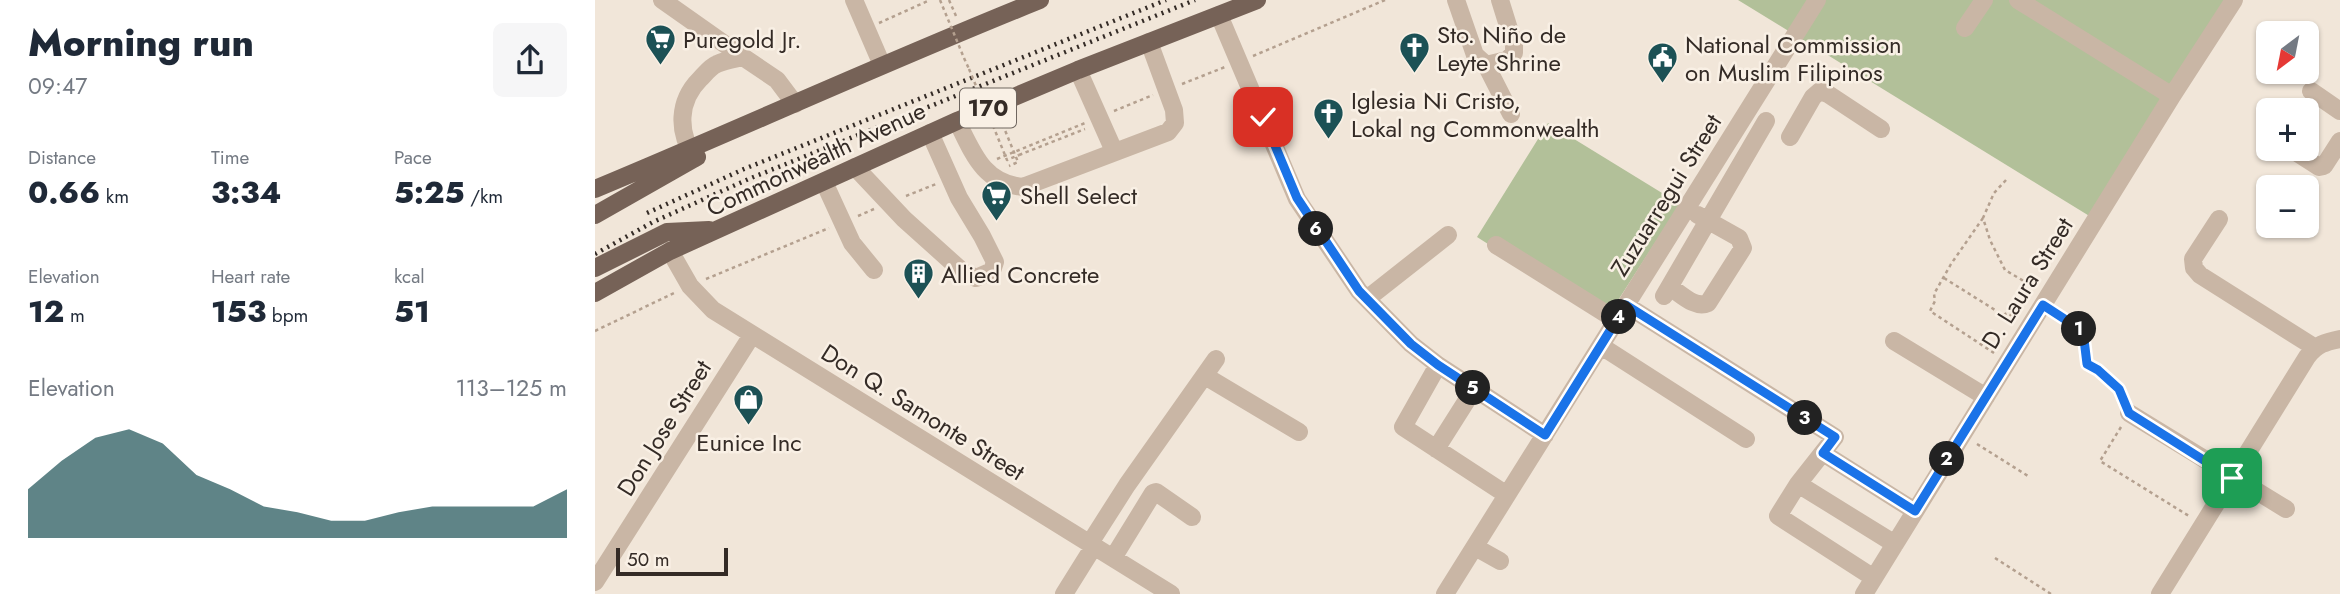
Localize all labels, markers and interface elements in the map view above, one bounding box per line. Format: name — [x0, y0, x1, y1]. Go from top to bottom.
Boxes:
text: Morning run — [28, 15, 254, 70]
place label: Sto. Niño de Leyte Shrine — [1437, 17, 1566, 80]
north arrow — [2256, 21, 2319, 84]
map controls — [2256, 21, 2319, 238]
supermarket icon: Puregold Jr. — [643, 22, 677, 66]
place label: Puregold Jr. — [683, 22, 801, 57]
button: share — [493, 23, 567, 97]
place label: National Commission on Muslim Filipinos — [1685, 27, 1902, 90]
church icon: Sto. Niño de Leyte Shrine — [1397, 31, 1431, 75]
public building icon: National Commission on Muslim Filipinos — [1645, 41, 1679, 85]
text: 09:47 — [28, 69, 87, 103]
place label: Iglesia Ni Cristo, Lokal ng Commonwealth — [1351, 83, 1600, 146]
pin — [1233, 87, 1293, 147]
road number: 170 — [960, 88, 1016, 128]
street label: Commonwealth Avenue — [701, 93, 931, 225]
church icon: Iglesia Ni Cristo, Lokal ng Commonwealth — [1311, 97, 1345, 141]
icon: check — [1244, 98, 1282, 136]
button: + — [2256, 98, 2319, 161]
street label: Zuzuarregui Street — [1602, 107, 1730, 283]
text: Distance — [28, 144, 96, 171]
text: Time — [211, 144, 249, 171]
text: Pace — [394, 144, 432, 171]
text: 0.66 — [28, 171, 100, 214]
text: 3:34 — [211, 171, 281, 214]
text: 5:25 — [394, 171, 464, 214]
button: − — [2256, 175, 2319, 238]
supermarket icon: Shell Select — [980, 178, 1014, 222]
place label: Shell Select — [1020, 178, 1137, 213]
text: km — [100, 183, 129, 210]
text: /km — [464, 183, 503, 210]
street label: D. Laura Street — [1973, 210, 2081, 356]
pin: 6 — [1299, 212, 1333, 246]
text: 6 — [1309, 215, 1322, 242]
building icon: Allied Concrete — [901, 257, 935, 301]
place label: Allied Concrete — [941, 257, 1099, 292]
text: Elevation — [28, 263, 100, 290]
text: Heart rate — [211, 263, 290, 290]
text: kcal — [394, 263, 425, 290]
text: 12 — [28, 290, 64, 333]
text: 153 — [211, 290, 266, 333]
text: 51 — [394, 290, 430, 333]
pin: 4 — [1601, 300, 1637, 334]
text: m — [64, 302, 85, 329]
text: bpm — [266, 302, 308, 329]
text: 4 — [1612, 303, 1625, 330]
pin: 1 — [2061, 312, 2097, 346]
text: 1 — [2074, 315, 2083, 342]
street label: Don Q. Samonte Street — [814, 335, 1032, 489]
street label: Don Jose Street — [608, 353, 720, 503]
pin: 5 — [1455, 370, 1491, 406]
text: Elevation — [28, 371, 115, 405]
text: 113–125 m — [455, 371, 567, 405]
text: 5 — [1466, 374, 1479, 401]
shop icon: Eunice Inc — [732, 383, 766, 427]
pin: 3 — [1787, 400, 1823, 436]
text: 3 — [1799, 404, 1810, 431]
place label: Eunice Inc — [696, 425, 802, 460]
pin: 2 — [1929, 442, 1965, 476]
text: 2 — [1940, 445, 1953, 472]
pin — [2202, 448, 2262, 508]
icon: arrive — [2213, 459, 2251, 497]
scale bar — [616, 545, 728, 577]
text: 50 m — [627, 546, 670, 573]

